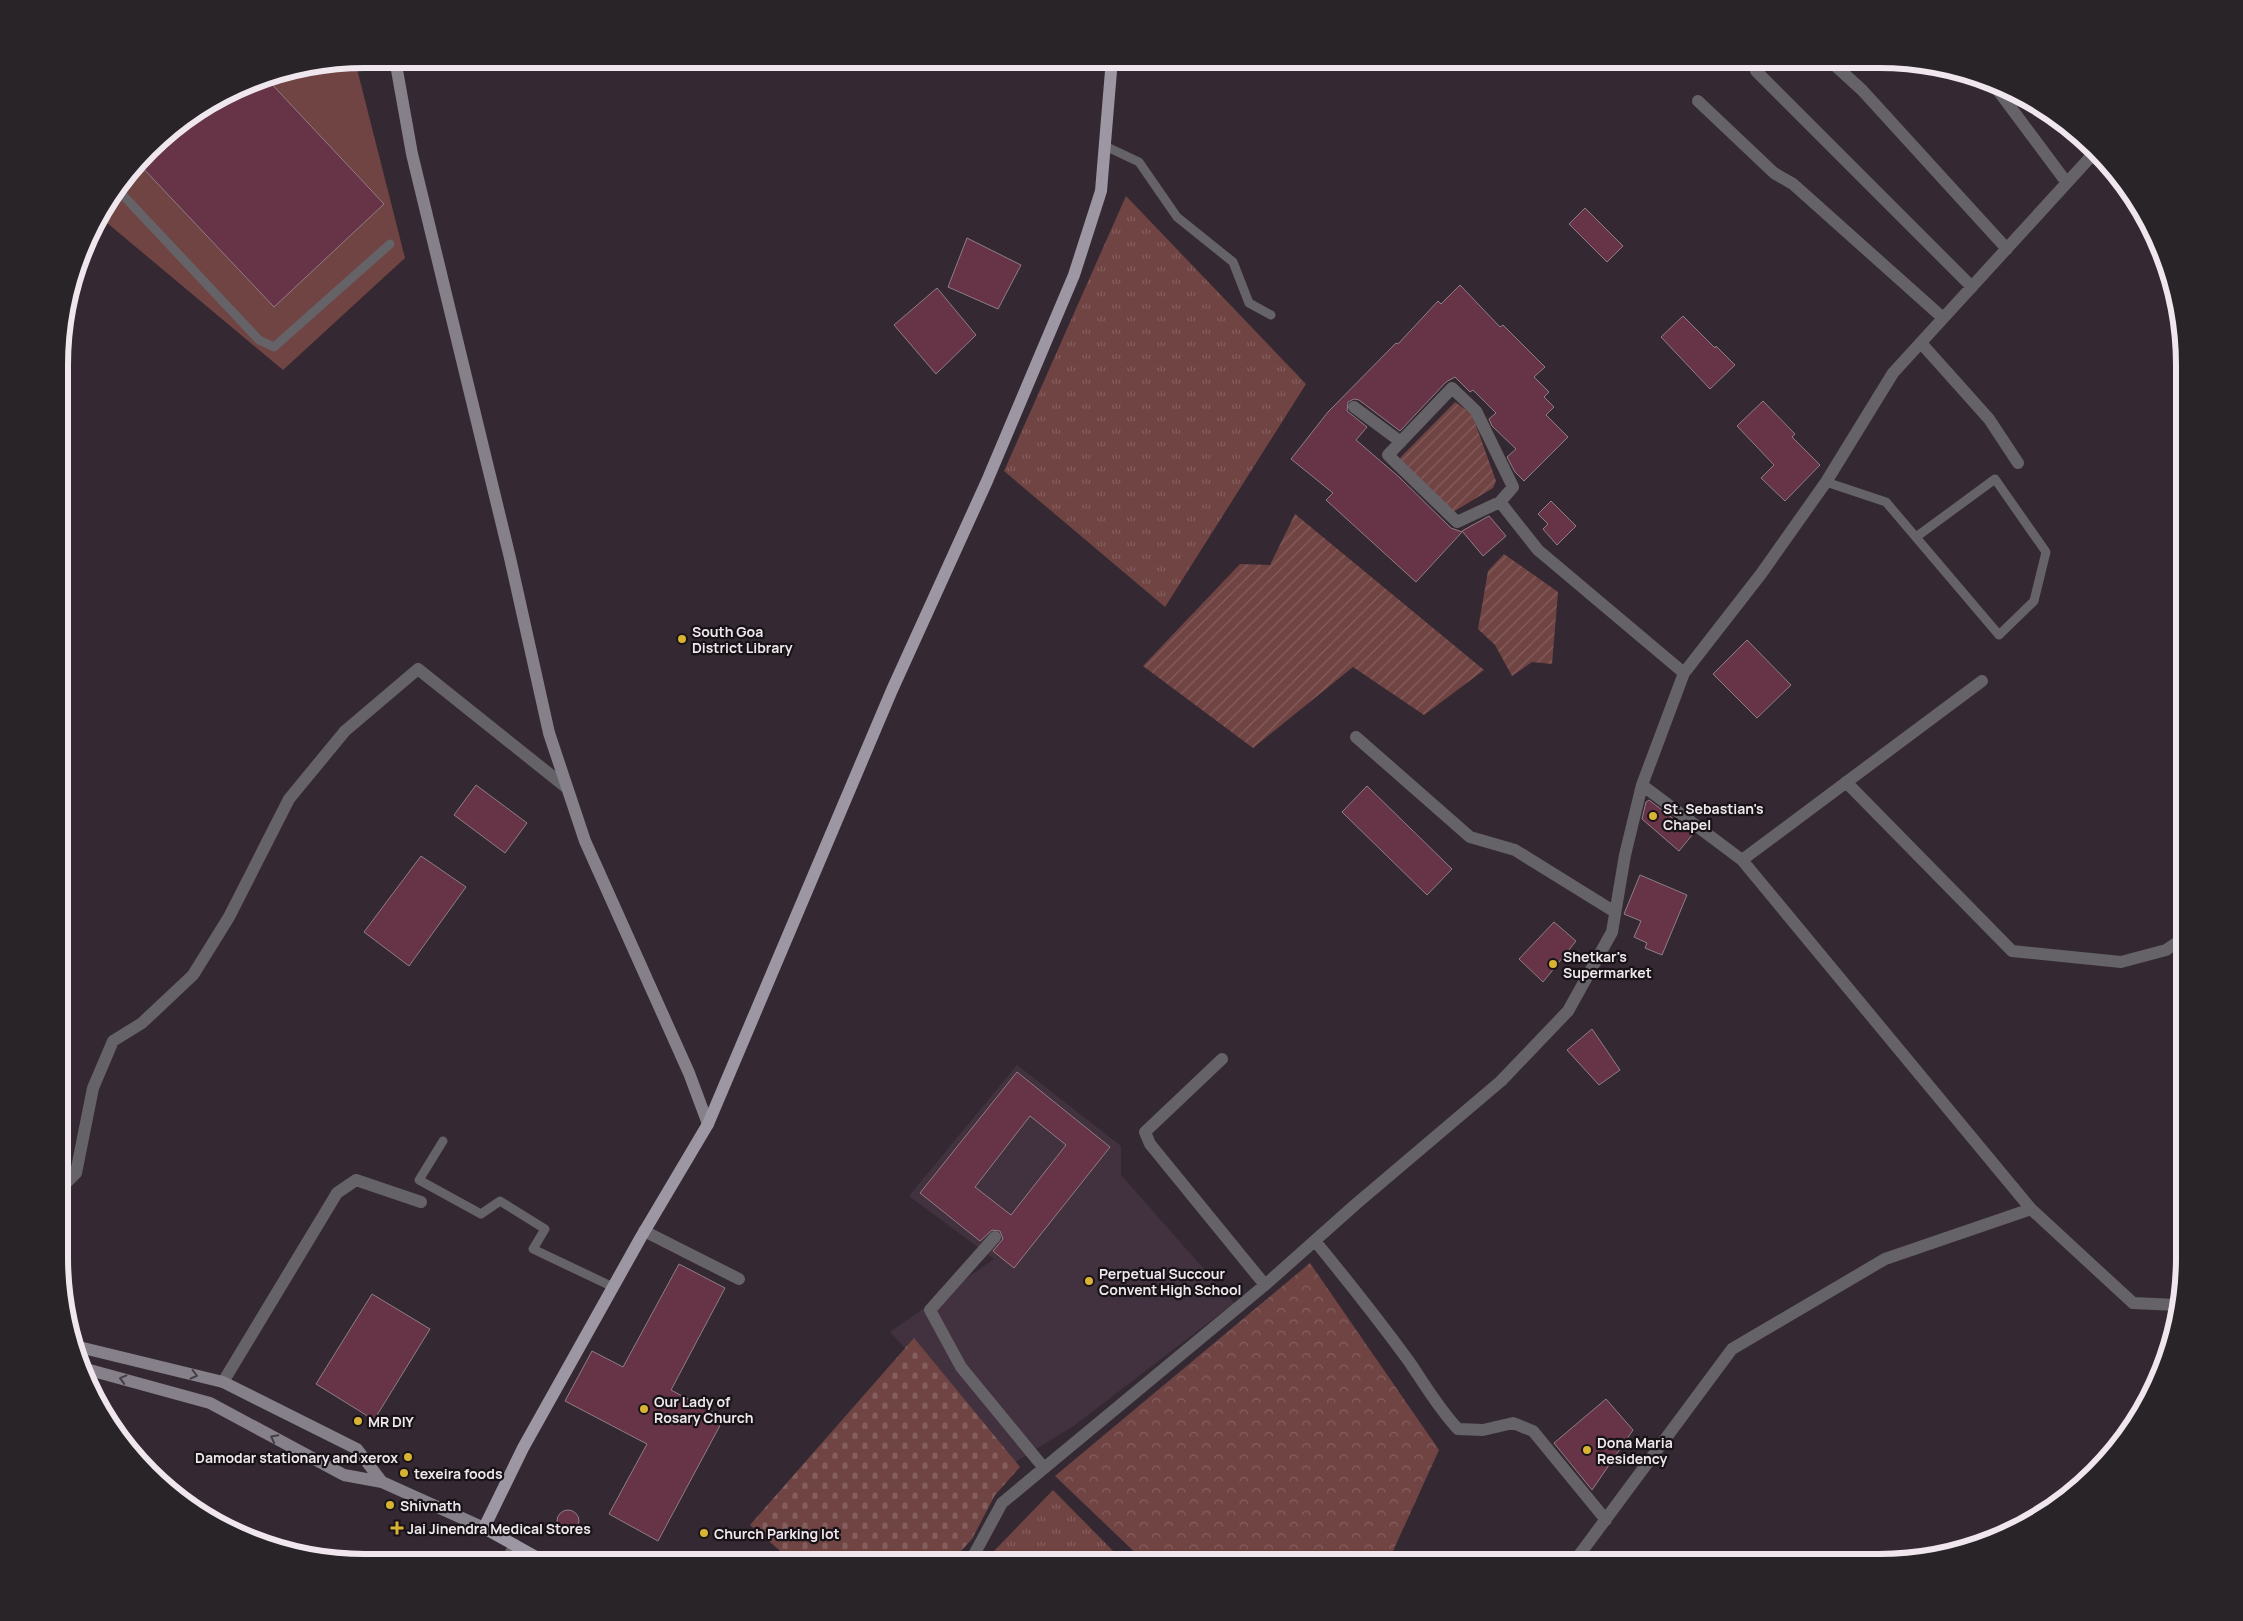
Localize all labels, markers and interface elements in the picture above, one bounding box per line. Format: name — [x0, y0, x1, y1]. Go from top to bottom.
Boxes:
place label: South Goa District Library — [692, 622, 793, 657]
marker: South Goa District Library — [676, 633, 688, 645]
place label: St. Sebastian's Chapel — [1663, 799, 1764, 834]
marker: St. Sebastian's Chapel — [1647, 810, 1659, 822]
place label: Shetkar's Supermarket — [1563, 947, 1652, 982]
marker: Shetkar's Supermarket — [1547, 958, 1559, 970]
place label: Perpetual Succour Convent High School — [1099, 1264, 1242, 1299]
marker: Perpetual Succour Convent High School — [1083, 1275, 1095, 1287]
one-way arrow — [189, 1369, 198, 1380]
one-way arrow — [119, 1375, 127, 1385]
place label: Our Lady of Rosary Church — [654, 1392, 753, 1427]
marker: Our Lady of Rosary Church — [638, 1403, 650, 1415]
place label: MR DIY — [368, 1412, 414, 1431]
marker: MR DIY — [352, 1415, 364, 1427]
place label: Dona Maria Residency — [1597, 1433, 1673, 1468]
one-way arrow — [270, 1434, 279, 1444]
marker: Dona Maria Residency — [1581, 1444, 1593, 1456]
place label: Damodar stationary and xerox — [195, 1448, 398, 1467]
marker: Damodar stationary and xerox — [402, 1451, 414, 1463]
place label: texeira foods — [414, 1464, 503, 1483]
marker: texeira foods — [398, 1467, 410, 1479]
place label: Shivnath — [400, 1496, 461, 1515]
marker: Shivnath — [384, 1499, 396, 1511]
place label: Jai Jinendra Medical Stores — [407, 1519, 591, 1538]
marker: Jai Jinendra Medical Stores — [391, 1522, 403, 1534]
place label: Church Parking lot — [714, 1524, 840, 1543]
marker: Church Parking lot — [698, 1527, 710, 1539]

